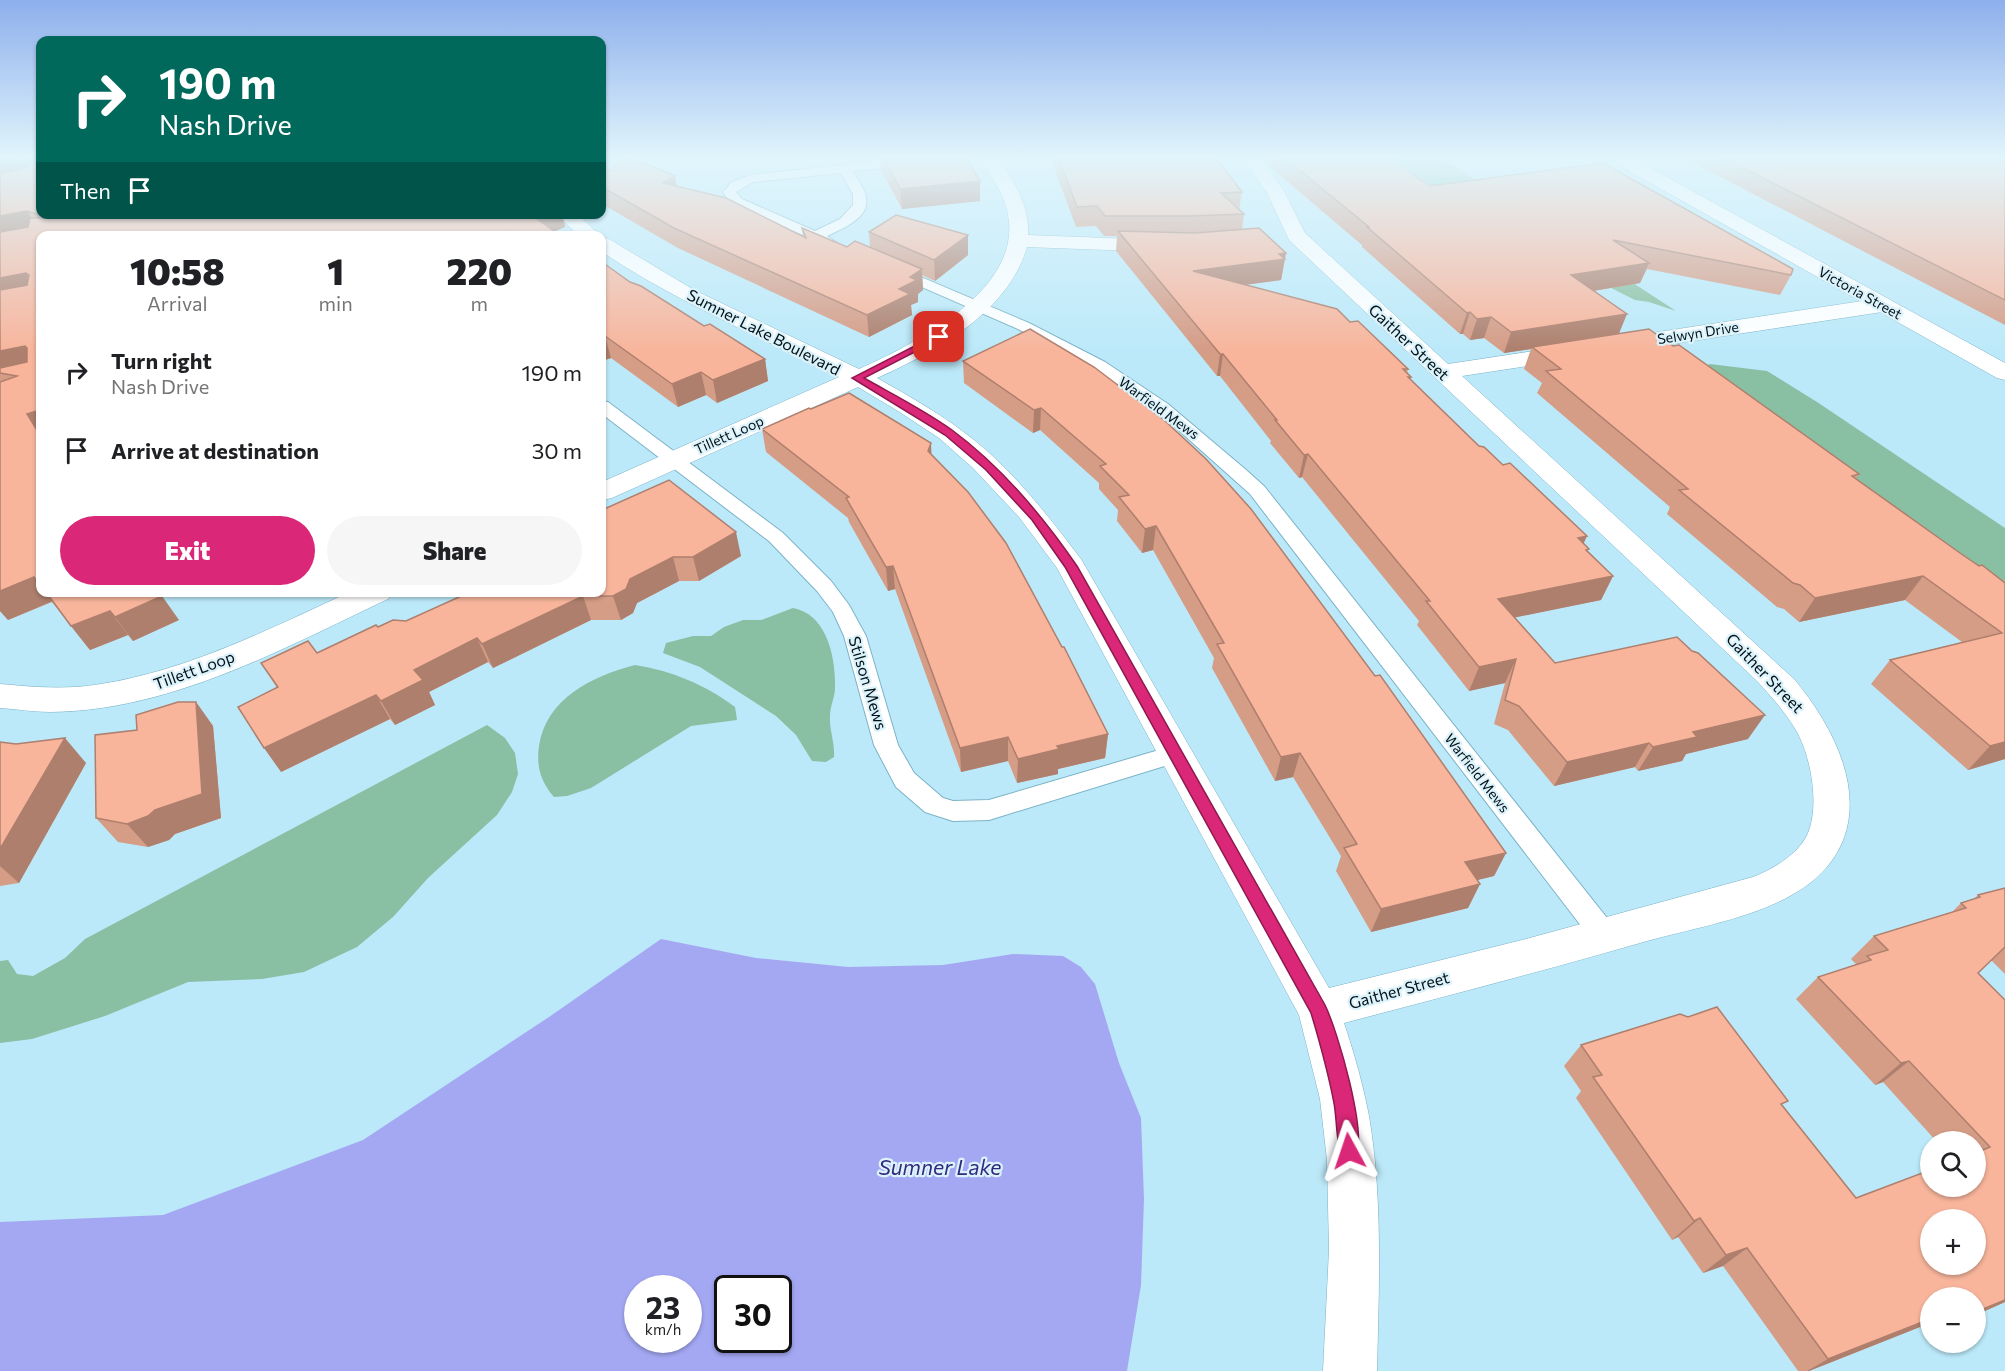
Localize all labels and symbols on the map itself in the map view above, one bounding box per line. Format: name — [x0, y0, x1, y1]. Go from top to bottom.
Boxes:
street label: Victoria Street — [1815, 263, 1905, 323]
street label: Sumner Lake Boulevard — [684, 285, 844, 379]
street label: Gaither Street — [1365, 300, 1454, 384]
pin — [913, 311, 964, 362]
street label: Selwyn Drive — [1656, 318, 1740, 347]
street label: Warfield Mews — [1116, 373, 1203, 443]
street label: Tillett Loop — [691, 412, 766, 457]
street label: Gaither Street — [1723, 629, 1808, 717]
street label: Stilson Mews — [845, 634, 892, 732]
street label: Tillett Loop — [151, 646, 237, 693]
street label: Warfield Mews — [1441, 730, 1513, 816]
street label: Gaither Street — [1347, 967, 1452, 1012]
position arrow — [1317, 1119, 1381, 1183]
water label: Sumner Lake — [879, 1154, 1001, 1179]
speed limit sign: 30 — [714, 1275, 792, 1353]

